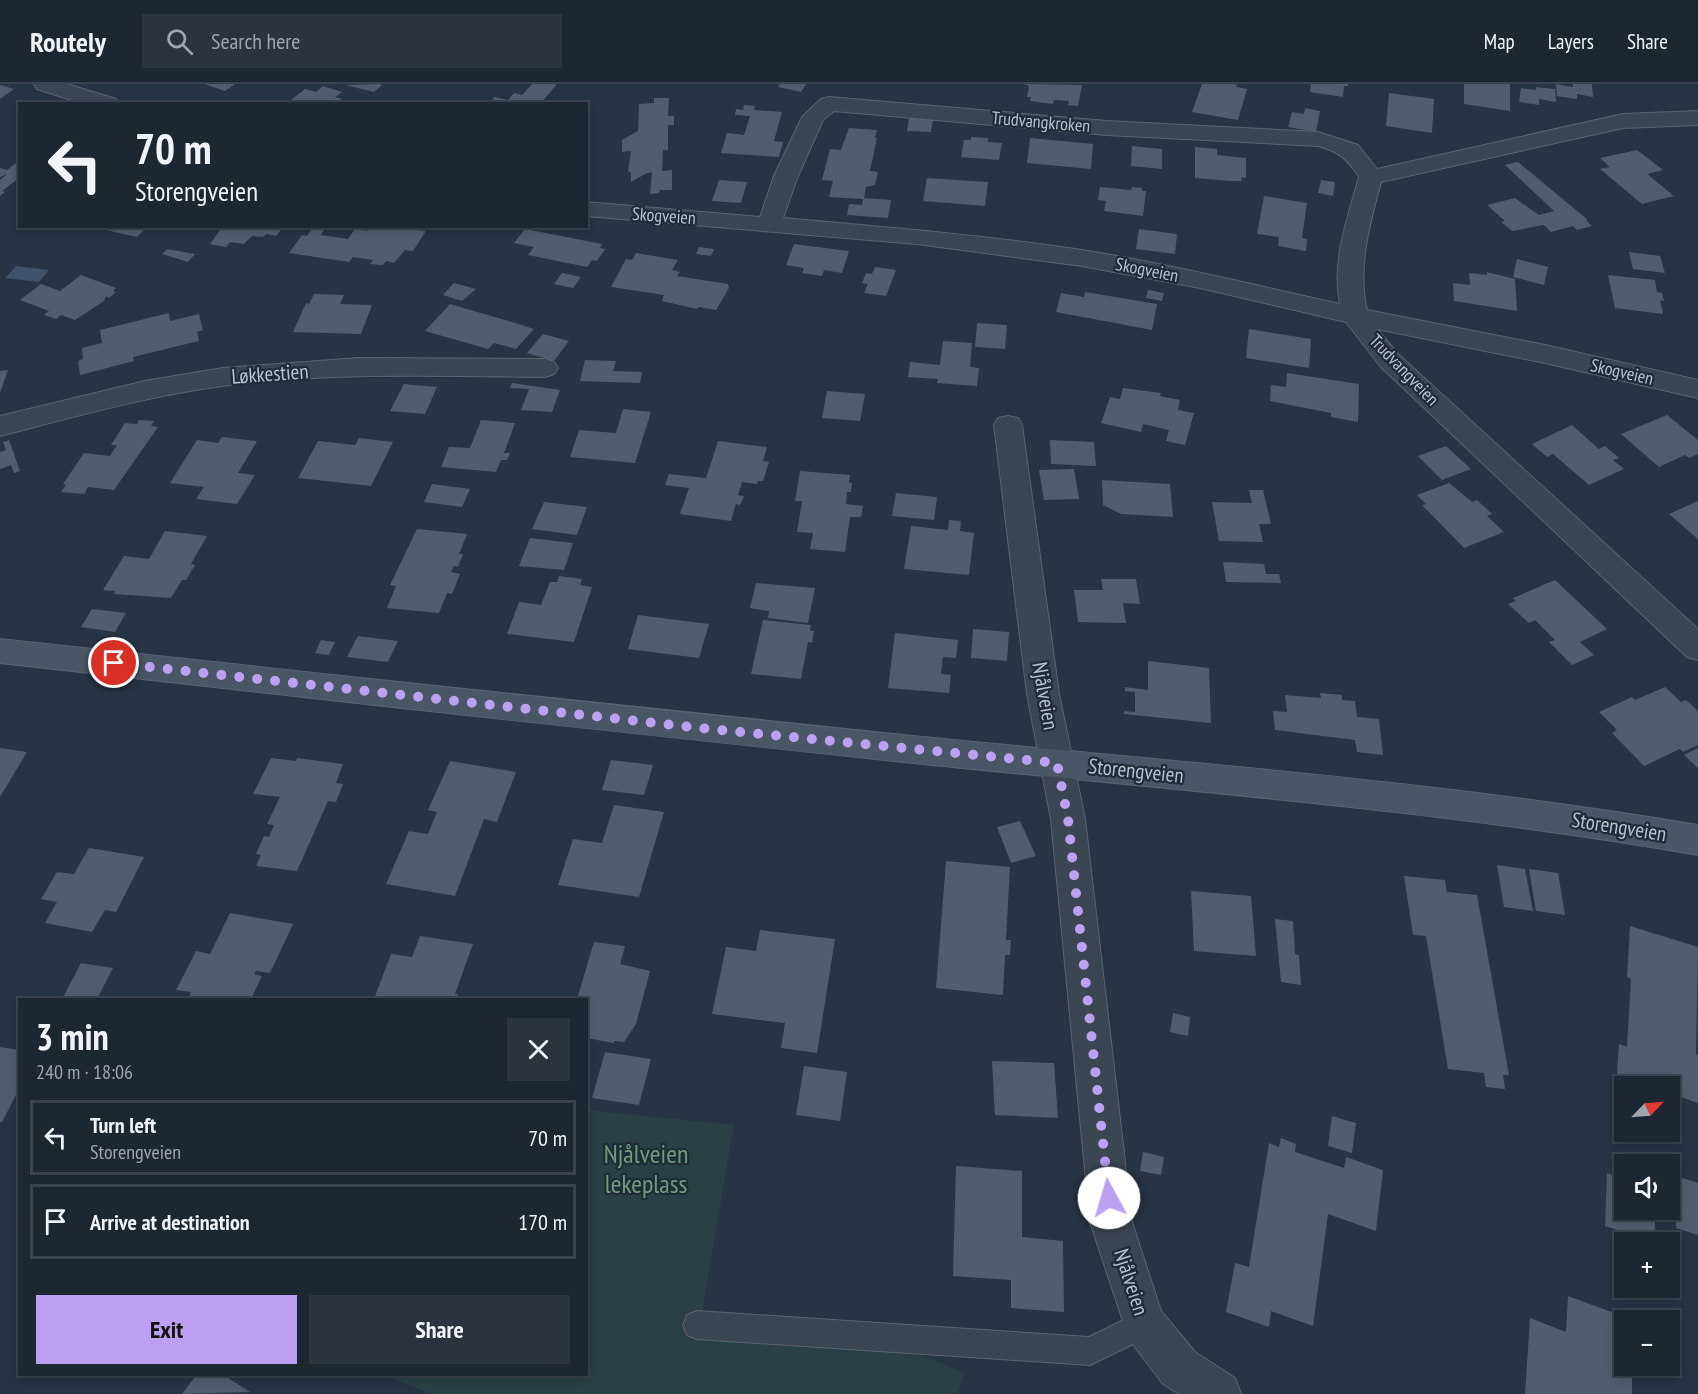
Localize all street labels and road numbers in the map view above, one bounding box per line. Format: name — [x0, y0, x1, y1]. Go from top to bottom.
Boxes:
street label: Trudvangkroken — [991, 106, 1091, 137]
street label: Skogveien — [631, 202, 697, 229]
street label: Skogveien — [1114, 252, 1181, 287]
street label: Trudvangveien — [1365, 329, 1444, 410]
street label: Skogveien — [1588, 353, 1656, 390]
street label: Løkkestien — [231, 357, 309, 390]
street label: Njålveien — [1026, 660, 1065, 732]
street label: Storengveien — [1087, 752, 1185, 789]
street label: Storengveien — [1570, 806, 1668, 847]
street label: Njålveien — [1108, 1245, 1155, 1319]

